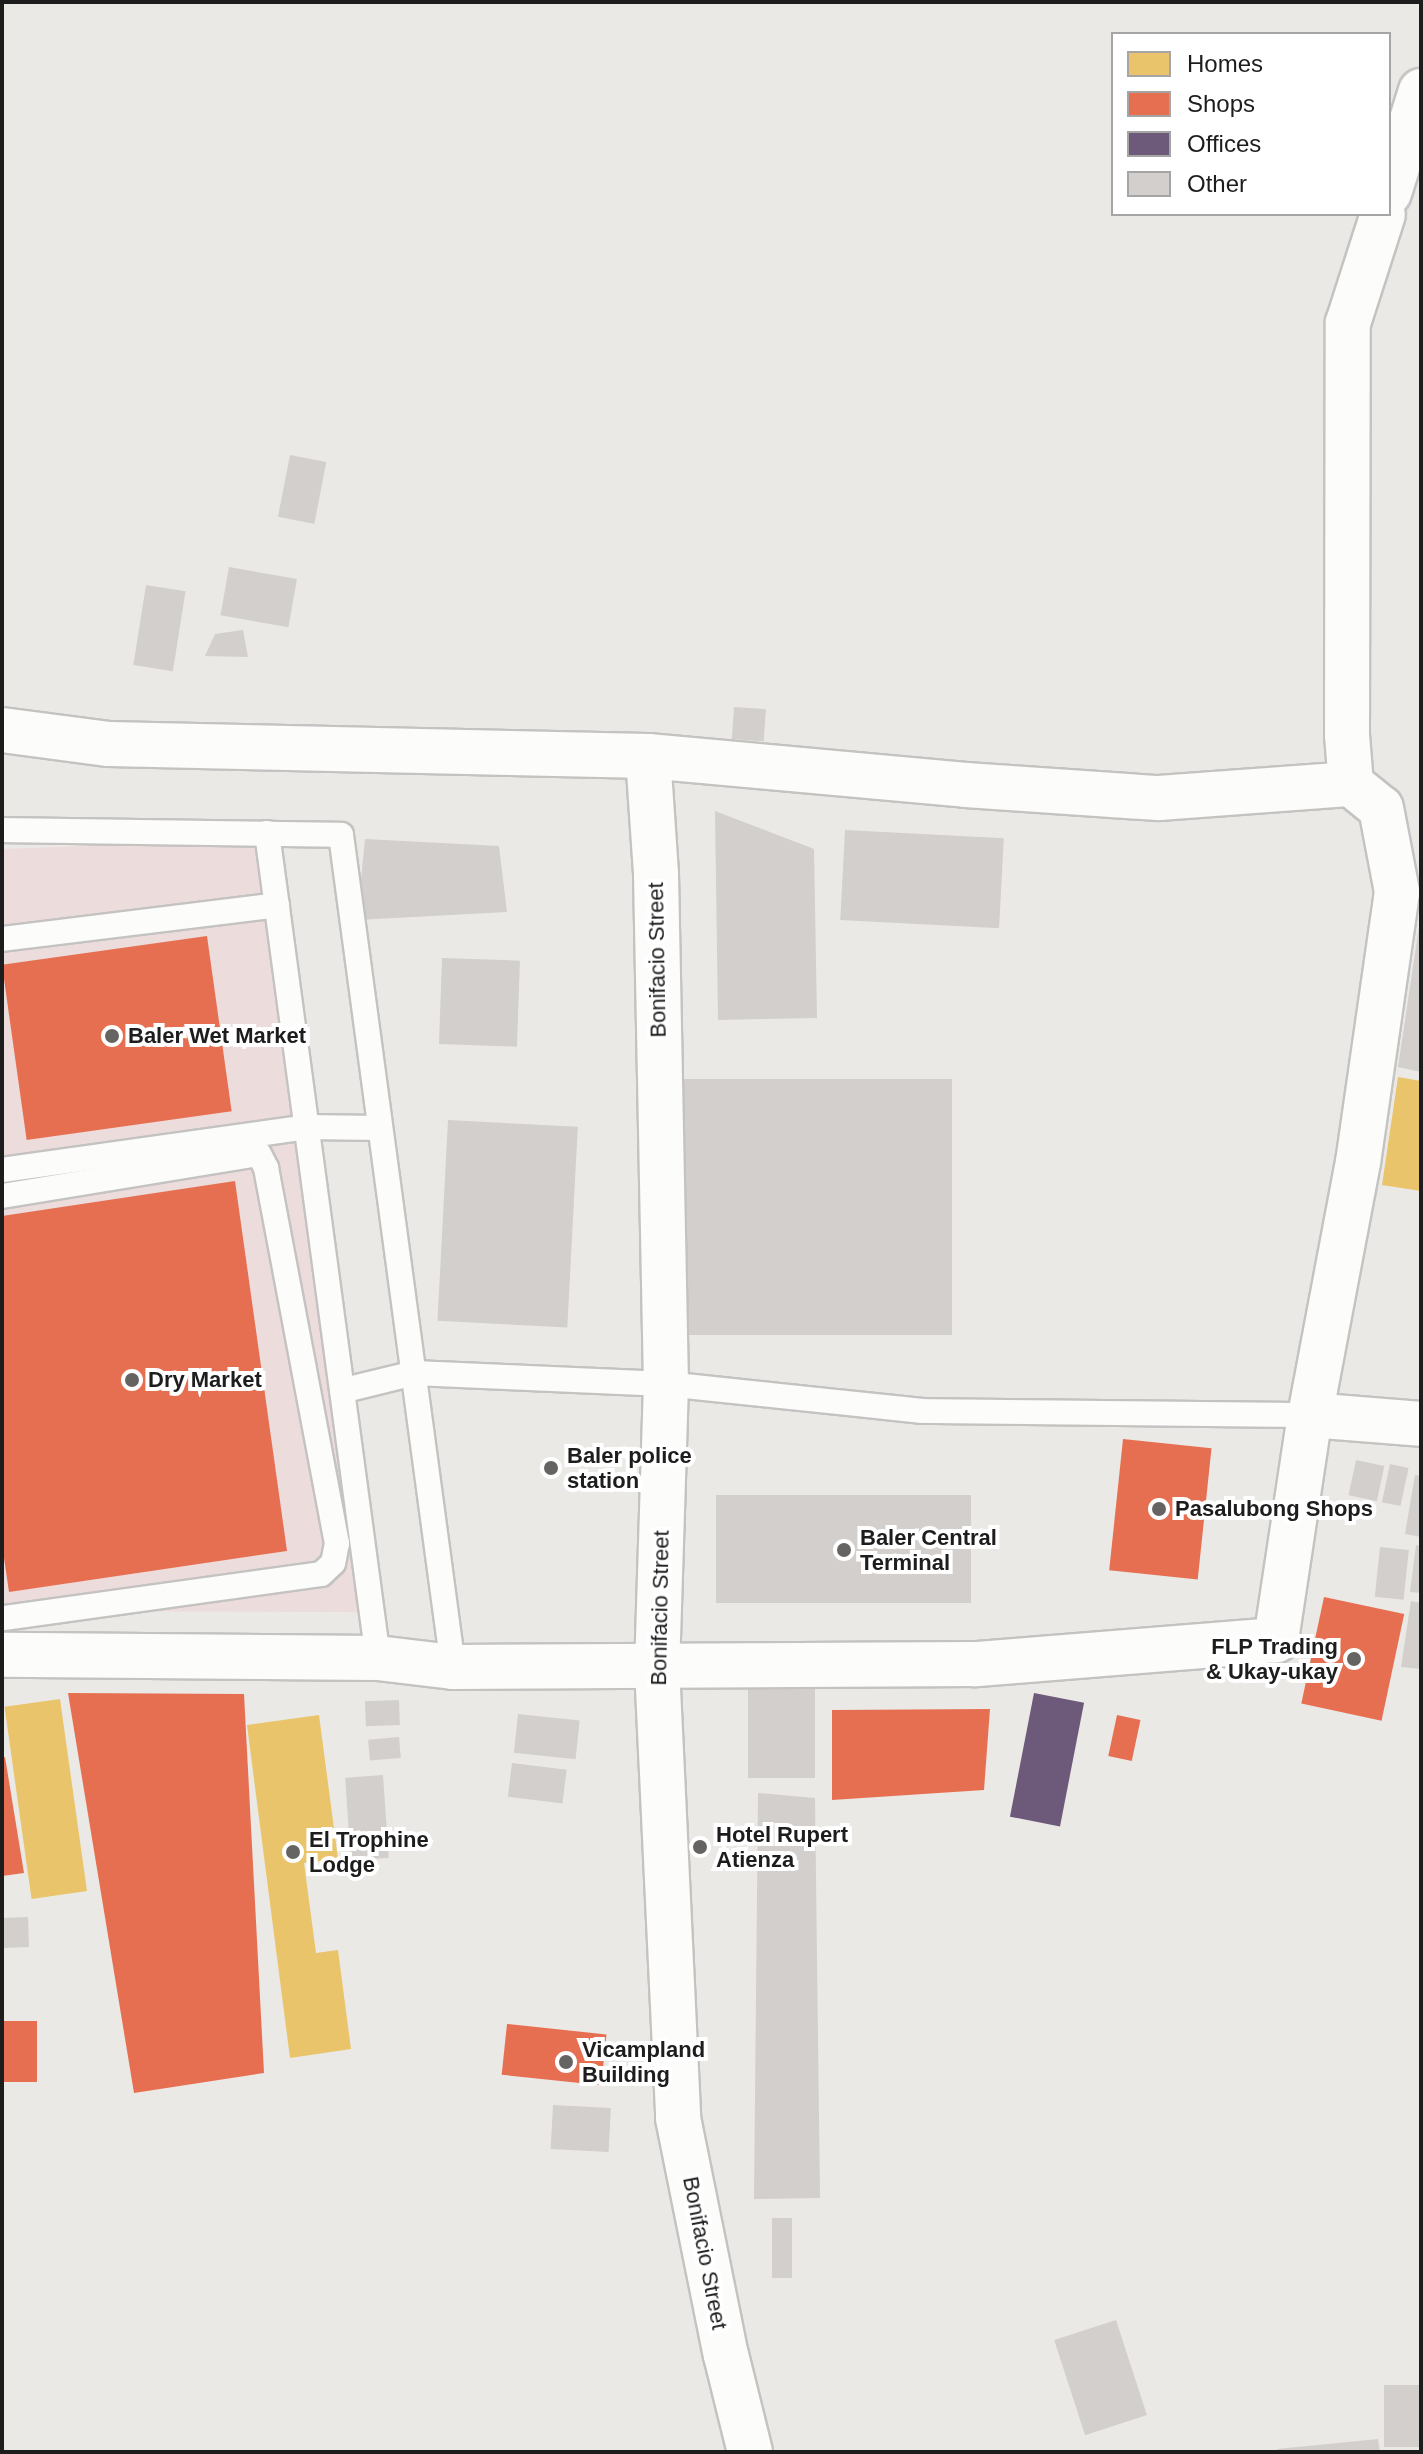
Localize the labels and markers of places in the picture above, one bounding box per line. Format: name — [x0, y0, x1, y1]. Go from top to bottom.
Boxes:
place label: Baler Wet Market — [128, 1023, 306, 1049]
marker: Baler Wet Market — [103, 1027, 121, 1045]
place label: Dry Market — [148, 1367, 262, 1393]
marker: Dry Market — [123, 1371, 141, 1389]
place label: Baler police station — [567, 1442, 692, 1494]
marker: Baler police station — [542, 1459, 560, 1477]
place label: Pasalubong Shops — [1175, 1496, 1373, 1522]
marker: Pasalubong Shops — [1150, 1500, 1168, 1518]
place label: Baler Central Terminal — [860, 1524, 997, 1576]
marker: Baler Central Terminal — [835, 1541, 853, 1559]
place label: FLP Trading & Ukay-ukay — [1206, 1633, 1338, 1684]
marker: FLP Trading & Ukay-ukay — [1345, 1650, 1363, 1668]
place label: Hotel Rupert Atienza — [716, 1821, 848, 1872]
place label: El Trophine Lodge — [309, 1826, 429, 1878]
marker: Hotel Rupert Atienza — [691, 1838, 709, 1856]
marker: El Trophine Lodge — [284, 1843, 302, 1861]
place label: Vicampland Building — [582, 2036, 705, 2088]
marker: Vicampland Building — [557, 2053, 575, 2071]

